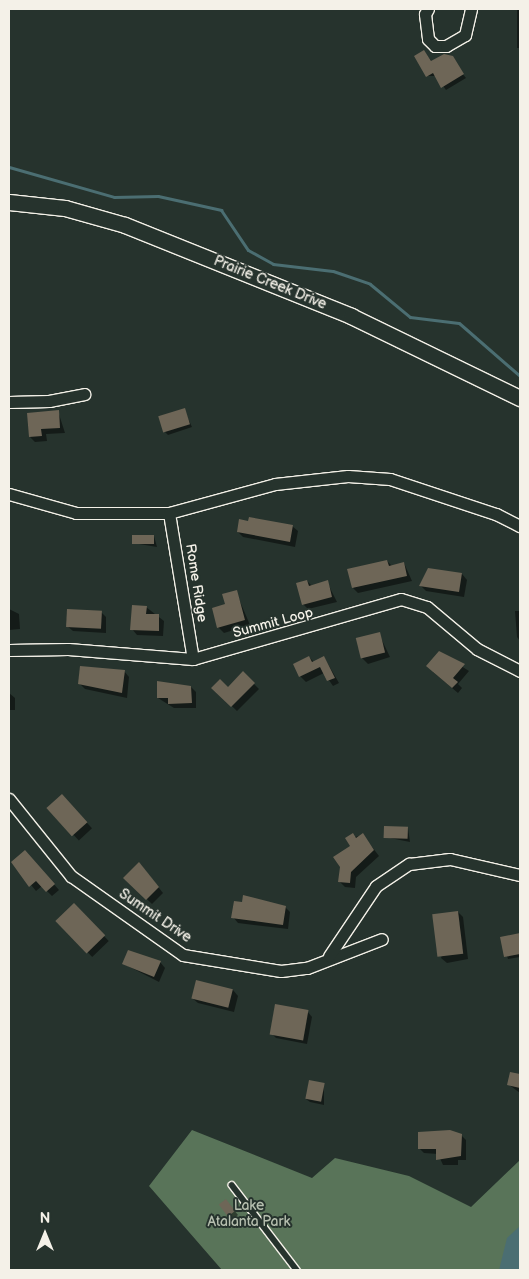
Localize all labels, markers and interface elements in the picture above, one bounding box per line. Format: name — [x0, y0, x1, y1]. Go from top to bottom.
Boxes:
street label: Prairie Creek Drive — [211, 253, 329, 313]
street label: Rome Ridge — [182, 543, 210, 623]
street label: Summit Loop — [231, 604, 315, 642]
street label: Summit Drive — [116, 886, 194, 946]
park label: Lake Atalanta Park — [208, 1198, 290, 1230]
north arrow — [20, 1209, 70, 1259]
text: N — [40, 1210, 50, 1227]

